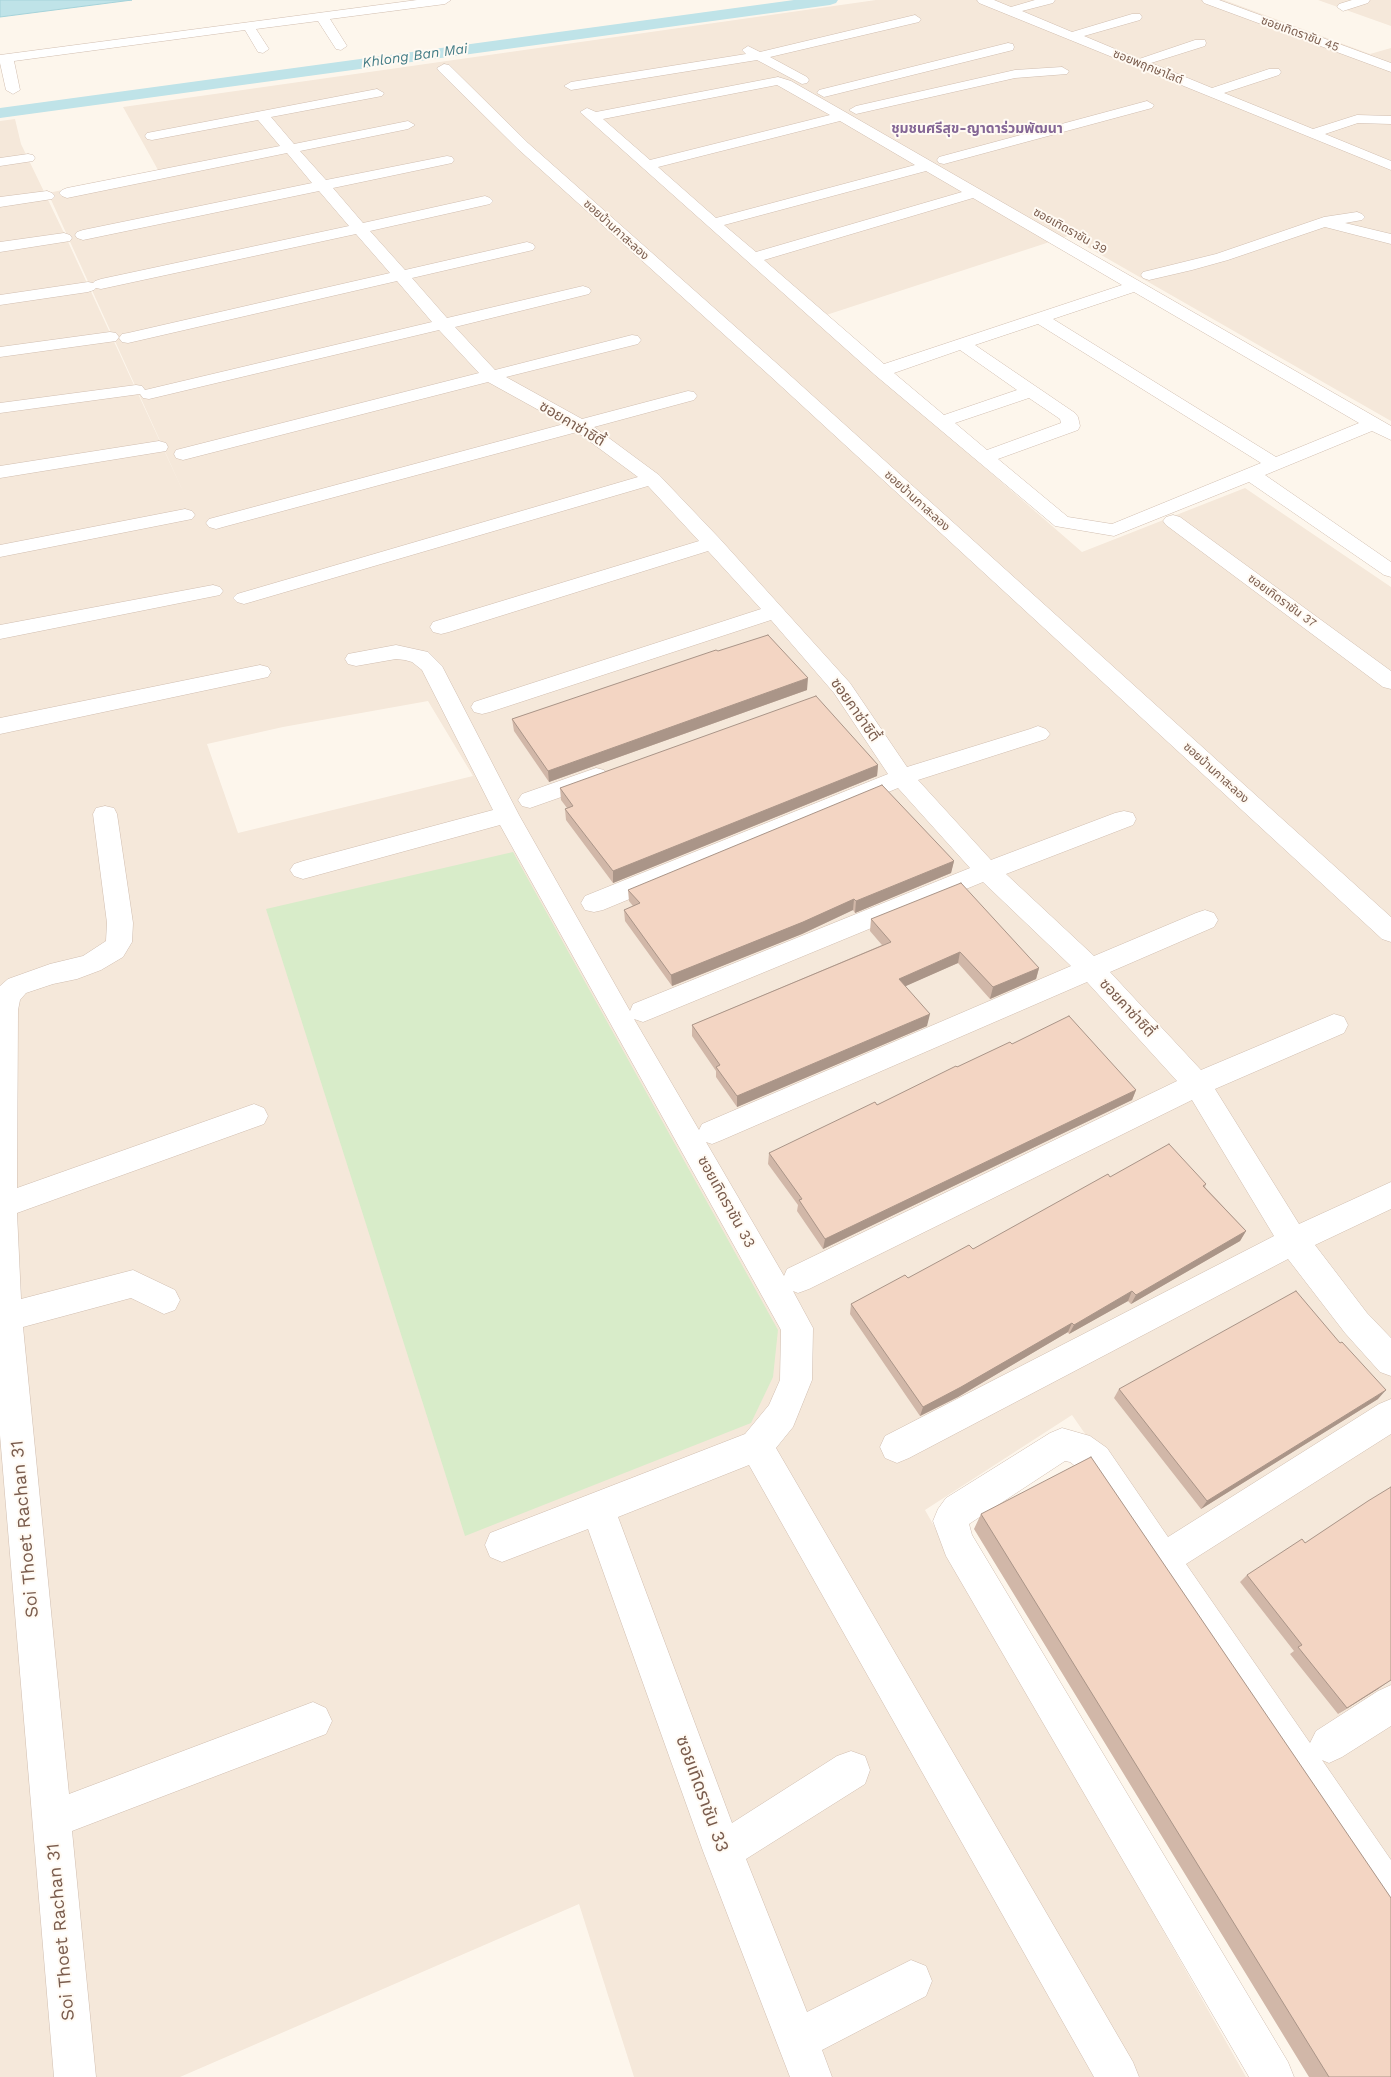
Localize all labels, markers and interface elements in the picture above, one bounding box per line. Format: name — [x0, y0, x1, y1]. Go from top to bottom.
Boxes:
street label: ซอยเทิดราชัน 45 — [1259, 13, 1341, 55]
water label: Khlong Ban Mai — [361, 40, 469, 72]
street label: ซอยพฤกษาไลต์ — [1111, 46, 1185, 88]
district label: ชุมชนศรีสุข-ญาดาร่วมพัฒนา — [891, 121, 1063, 137]
street label: ซอยบ้านกาสะลอง — [580, 197, 652, 263]
street label: ซอยเทิดราชัน 39 — [1031, 205, 1109, 257]
street label: ซอยคาซ่าซิตี้ — [536, 397, 608, 451]
street label: ซอยบ้านกาสะลอง — [881, 468, 953, 534]
street label: ซอยเทิดราชัน 37 — [1245, 571, 1319, 631]
street label: ซอยคาซ่าซิตี้ — [827, 675, 883, 745]
street label: ซอยบ้านกาสะลอง — [1180, 740, 1252, 806]
street label: ซอยคาซ่าซิตี้ — [1095, 975, 1159, 1041]
street label: ซอยเทิดราชัน 33 — [693, 1153, 759, 1251]
street label: Soi Thoet Rachan 31 — [6, 1439, 44, 1619]
street label: ซอยเทิดราชัน 33 — [671, 1733, 733, 1855]
street label: Soi Thoet Rachan 31 — [42, 1842, 80, 2022]

